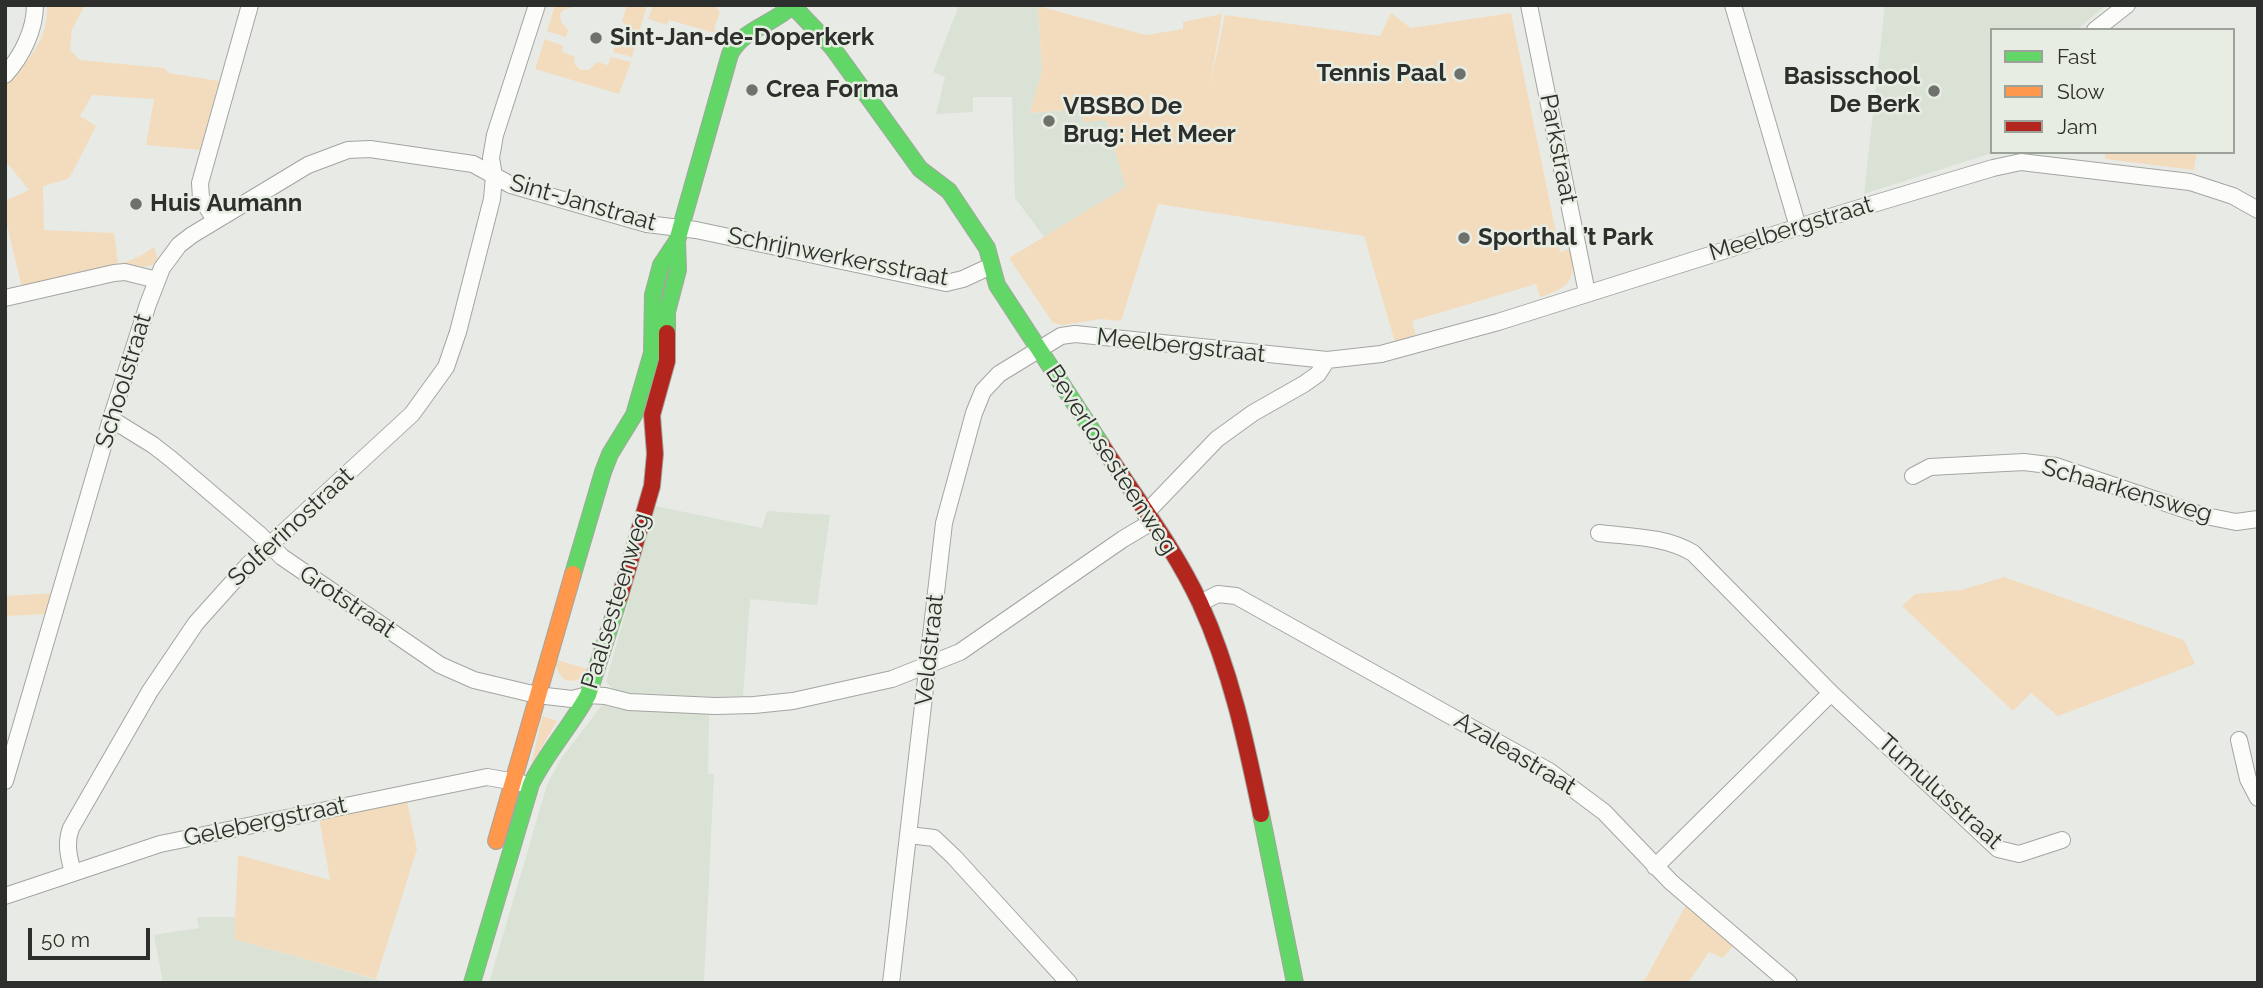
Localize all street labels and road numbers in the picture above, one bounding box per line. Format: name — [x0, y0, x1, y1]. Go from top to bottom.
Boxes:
street label: Parkstraat — [1533, 92, 1583, 206]
street label: Sint-Janstraat — [506, 168, 660, 238]
street label: Meelbergstraat — [1706, 190, 1876, 268]
street label: Schrijnwerkersstraat — [725, 221, 951, 293]
street label: Schoolstraat — [90, 310, 158, 452]
street label: Meelbergstraat — [1095, 323, 1267, 369]
street label: Beverlosesteenweg — [1039, 360, 1183, 560]
street label: Schaarkensweg — [2039, 453, 2215, 529]
street label: Solferinostraat — [222, 462, 360, 592]
street label: Paalsesteenweg — [576, 510, 656, 692]
street label: Grotstraat — [294, 559, 400, 645]
street label: Veldstraat — [910, 593, 950, 707]
street label: Azaleastraat — [1449, 706, 1581, 802]
street label: Tumulusstraat — [1872, 729, 2008, 855]
street label: Gelebergstraat — [181, 791, 349, 853]

